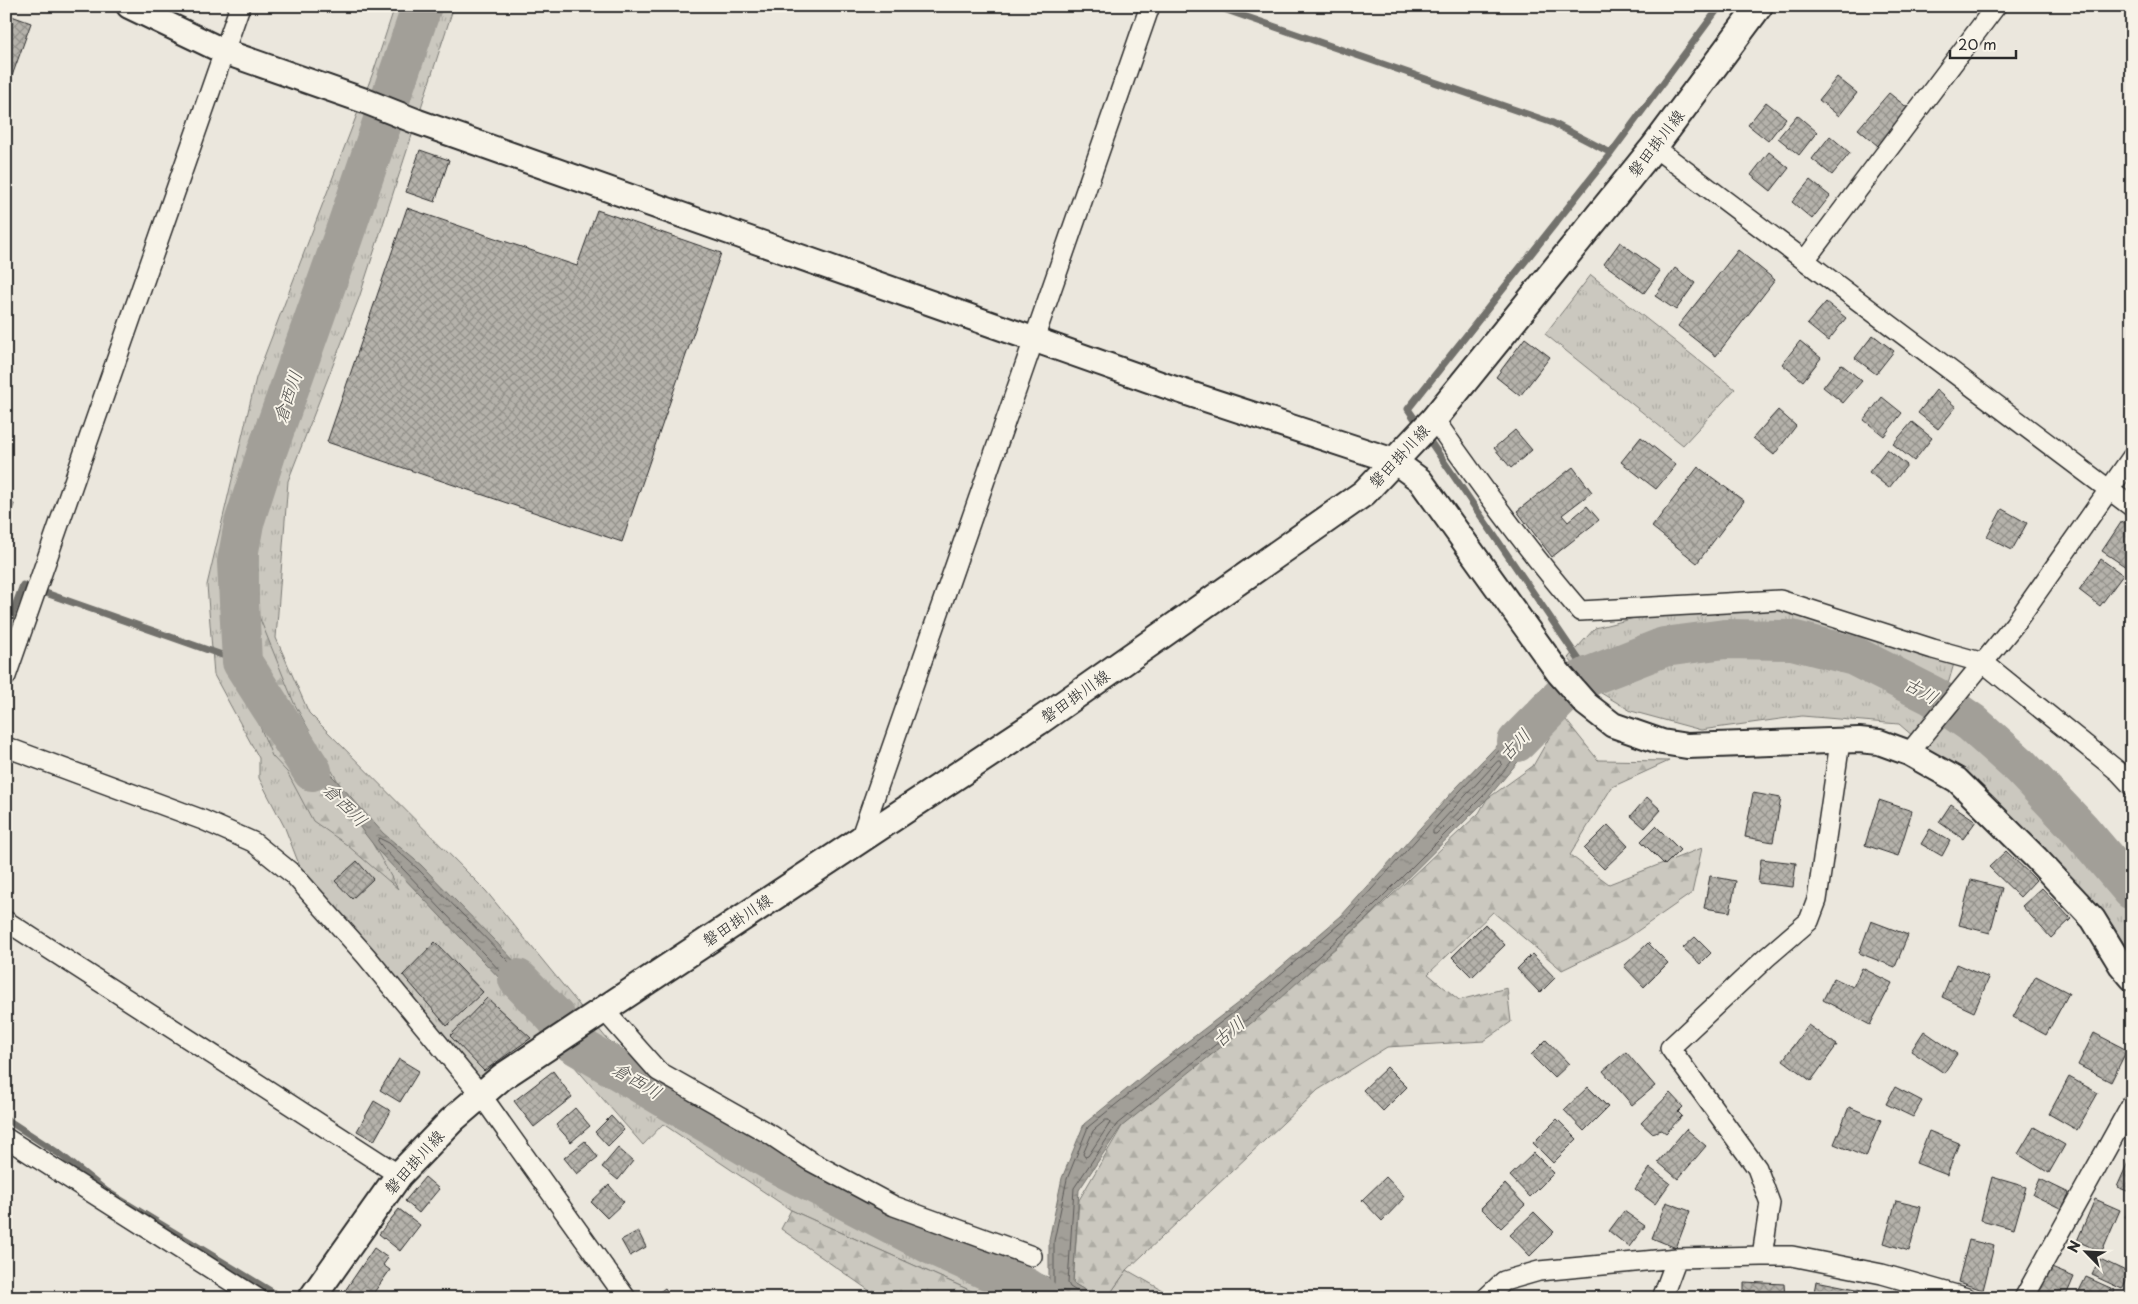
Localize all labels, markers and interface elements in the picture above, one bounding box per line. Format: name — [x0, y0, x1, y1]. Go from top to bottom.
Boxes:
scale bar — [1950, 28, 2017, 60]
text: 20 m — [1958, 32, 1997, 55]
street label: 磐田掛川線 — [1621, 103, 1689, 181]
water label: 倉西川 — [265, 367, 308, 426]
street label: 磐田掛川線 — [1362, 418, 1434, 493]
street label: 磐田掛川線 — [1035, 662, 1114, 728]
water label: 古川 — [1899, 669, 1944, 710]
water label: 古川 — [1492, 722, 1536, 766]
water label: 倉西川 — [317, 775, 375, 833]
street label: 磐田掛川線 — [697, 887, 776, 951]
water label: 古川 — [1206, 1009, 1251, 1053]
water label: 倉西川 — [608, 1054, 668, 1105]
street label: 磐田掛川線 — [378, 1124, 449, 1199]
north arrow — [2060, 1226, 2110, 1276]
text: N — [2062, 1237, 2086, 1256]

